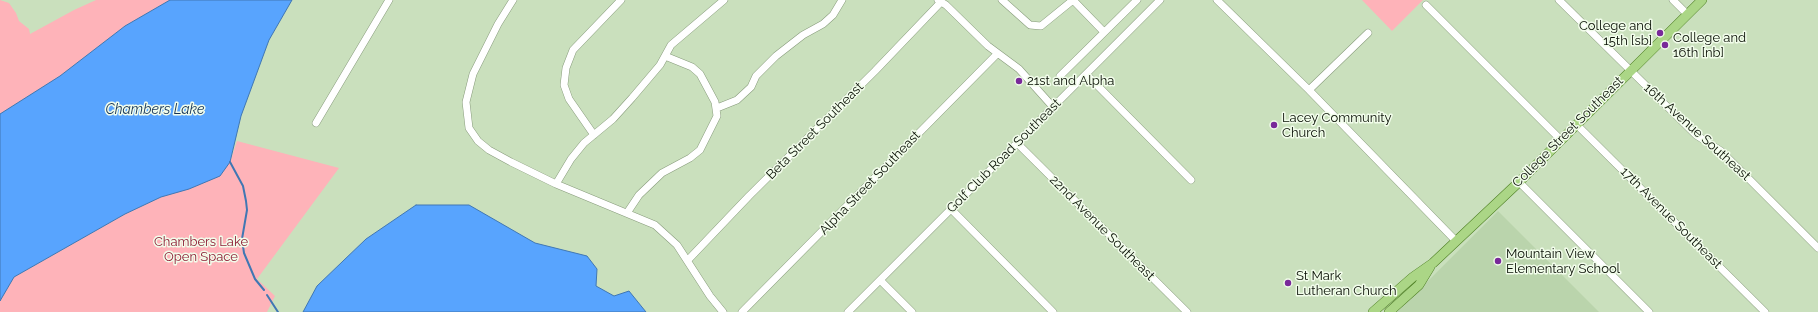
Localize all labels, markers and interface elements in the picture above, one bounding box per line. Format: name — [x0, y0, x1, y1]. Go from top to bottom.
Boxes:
place label: College and 15th [sb] — [1579, 18, 1652, 49]
marker: College and 15th [sb] — [1655, 28, 1665, 38]
place label: College and 16th [nb] — [1673, 30, 1746, 61]
marker: College and 16th [nb] — [1660, 40, 1670, 50]
place label: 21st and Alpha — [1027, 73, 1114, 89]
street label: College Street Southeast — [1509, 73, 1627, 191]
marker: 21st and Alpha — [1014, 76, 1024, 86]
street label: Beta Street Southeast — [763, 79, 867, 183]
street label: 16th Avenue Southeast — [1640, 80, 1754, 184]
street label: Golf Club Road Southeast — [944, 96, 1064, 216]
water label: Chambers Lake — [105, 102, 205, 118]
place label: Lacey Community Church — [1282, 110, 1392, 141]
marker: Lacey Community Church — [1269, 120, 1279, 130]
street label: Alpha Street Southeast — [816, 128, 924, 238]
street label: 17th Avenue Southeast — [1617, 164, 1725, 272]
street label: 22nd Avenue Southeast — [1046, 172, 1158, 284]
park label: Chambers Lake Open Space — [154, 234, 248, 265]
place label: Mountain View Elementary School — [1506, 246, 1620, 277]
marker: Mountain View Elementary School — [1493, 256, 1503, 266]
place label: St Mark Lutheran Church — [1296, 268, 1397, 299]
marker: St Mark Lutheran Church — [1283, 278, 1293, 288]

